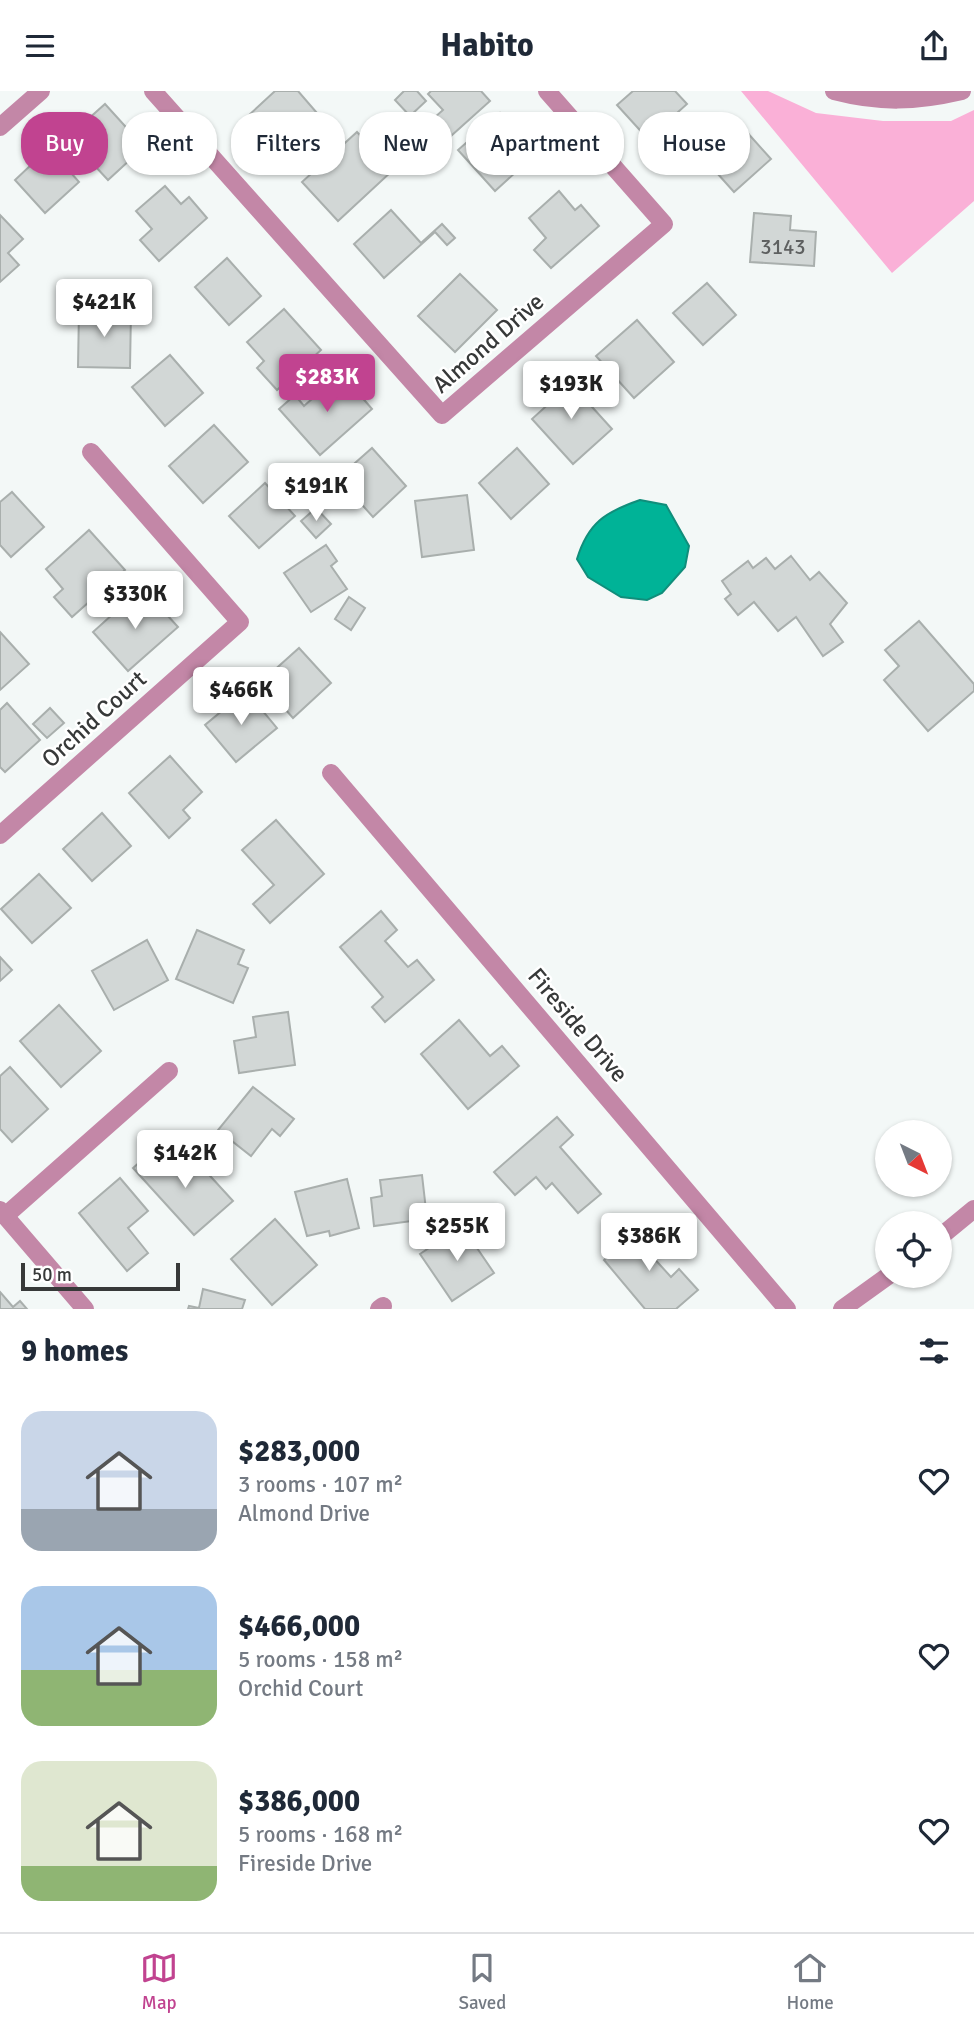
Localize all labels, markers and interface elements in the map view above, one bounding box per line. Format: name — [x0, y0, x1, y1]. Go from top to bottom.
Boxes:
text: Habito — [440, 26, 534, 65]
icon: menu — [21, 27, 59, 65]
icon: share — [915, 27, 953, 65]
chip: Buy — [21, 112, 108, 175]
chip: Rent — [122, 112, 217, 175]
chip: Filters — [231, 112, 345, 175]
chip: New — [359, 112, 452, 175]
chip: Apartment — [466, 112, 624, 175]
chip: House — [638, 112, 750, 175]
house number: 3143 — [760, 234, 806, 260]
pin: $421K — [55, 279, 153, 339]
street label: Almond Drive — [426, 286, 550, 400]
text: $421K — [72, 287, 136, 316]
pin: $283K — [278, 355, 376, 414]
pin: $193K — [522, 361, 620, 421]
text: $283K — [295, 362, 359, 391]
text: $193K — [539, 369, 603, 398]
pin: $191K — [267, 463, 365, 523]
text: $191K — [284, 471, 348, 500]
pin: $330K — [86, 571, 184, 631]
text: $330K — [103, 579, 167, 608]
street label: Orchid Court — [35, 664, 153, 774]
pin: $466K — [192, 667, 290, 727]
text: $466K — [209, 675, 273, 704]
street label: Fireside Drive — [521, 962, 635, 1088]
north arrow — [875, 1120, 952, 1197]
map controls — [875, 1120, 952, 1288]
pin: $142K — [136, 1131, 234, 1190]
text: $142K — [153, 1138, 217, 1167]
pin: $255K — [408, 1203, 506, 1263]
text: $255K — [425, 1211, 489, 1240]
button: locate — [875, 1211, 952, 1288]
pin: $386K — [600, 1213, 698, 1273]
text: $386K — [617, 1221, 681, 1250]
scale bar — [21, 1260, 180, 1292]
text: 50 m — [32, 1263, 72, 1287]
icon: filters — [915, 1332, 953, 1370]
text: 9 homes — [21, 1333, 128, 1370]
text: $283,000 — [238, 1433, 360, 1470]
icon: home — [77, 1439, 161, 1523]
icon: heart — [915, 1462, 953, 1500]
text: 3 rooms · 107 m² — [238, 1470, 403, 1499]
text: Almond Drive — [238, 1499, 370, 1528]
text: $466,000 — [238, 1608, 360, 1645]
icon: home — [77, 1614, 161, 1698]
icon: heart — [915, 1637, 953, 1675]
text: 5 rooms · 158 m² — [238, 1645, 403, 1674]
text: Orchid Court — [238, 1674, 363, 1703]
text: $386,000 — [238, 1783, 360, 1820]
icon: home — [77, 1789, 161, 1873]
icon: heart — [915, 1812, 953, 1850]
text: 5 rooms · 168 m² — [238, 1820, 403, 1849]
text: Fireside Drive — [238, 1849, 372, 1878]
tab: Map — [140, 1949, 178, 2015]
tab: Saved — [458, 1949, 506, 2015]
tab: Home — [787, 1949, 834, 2015]

